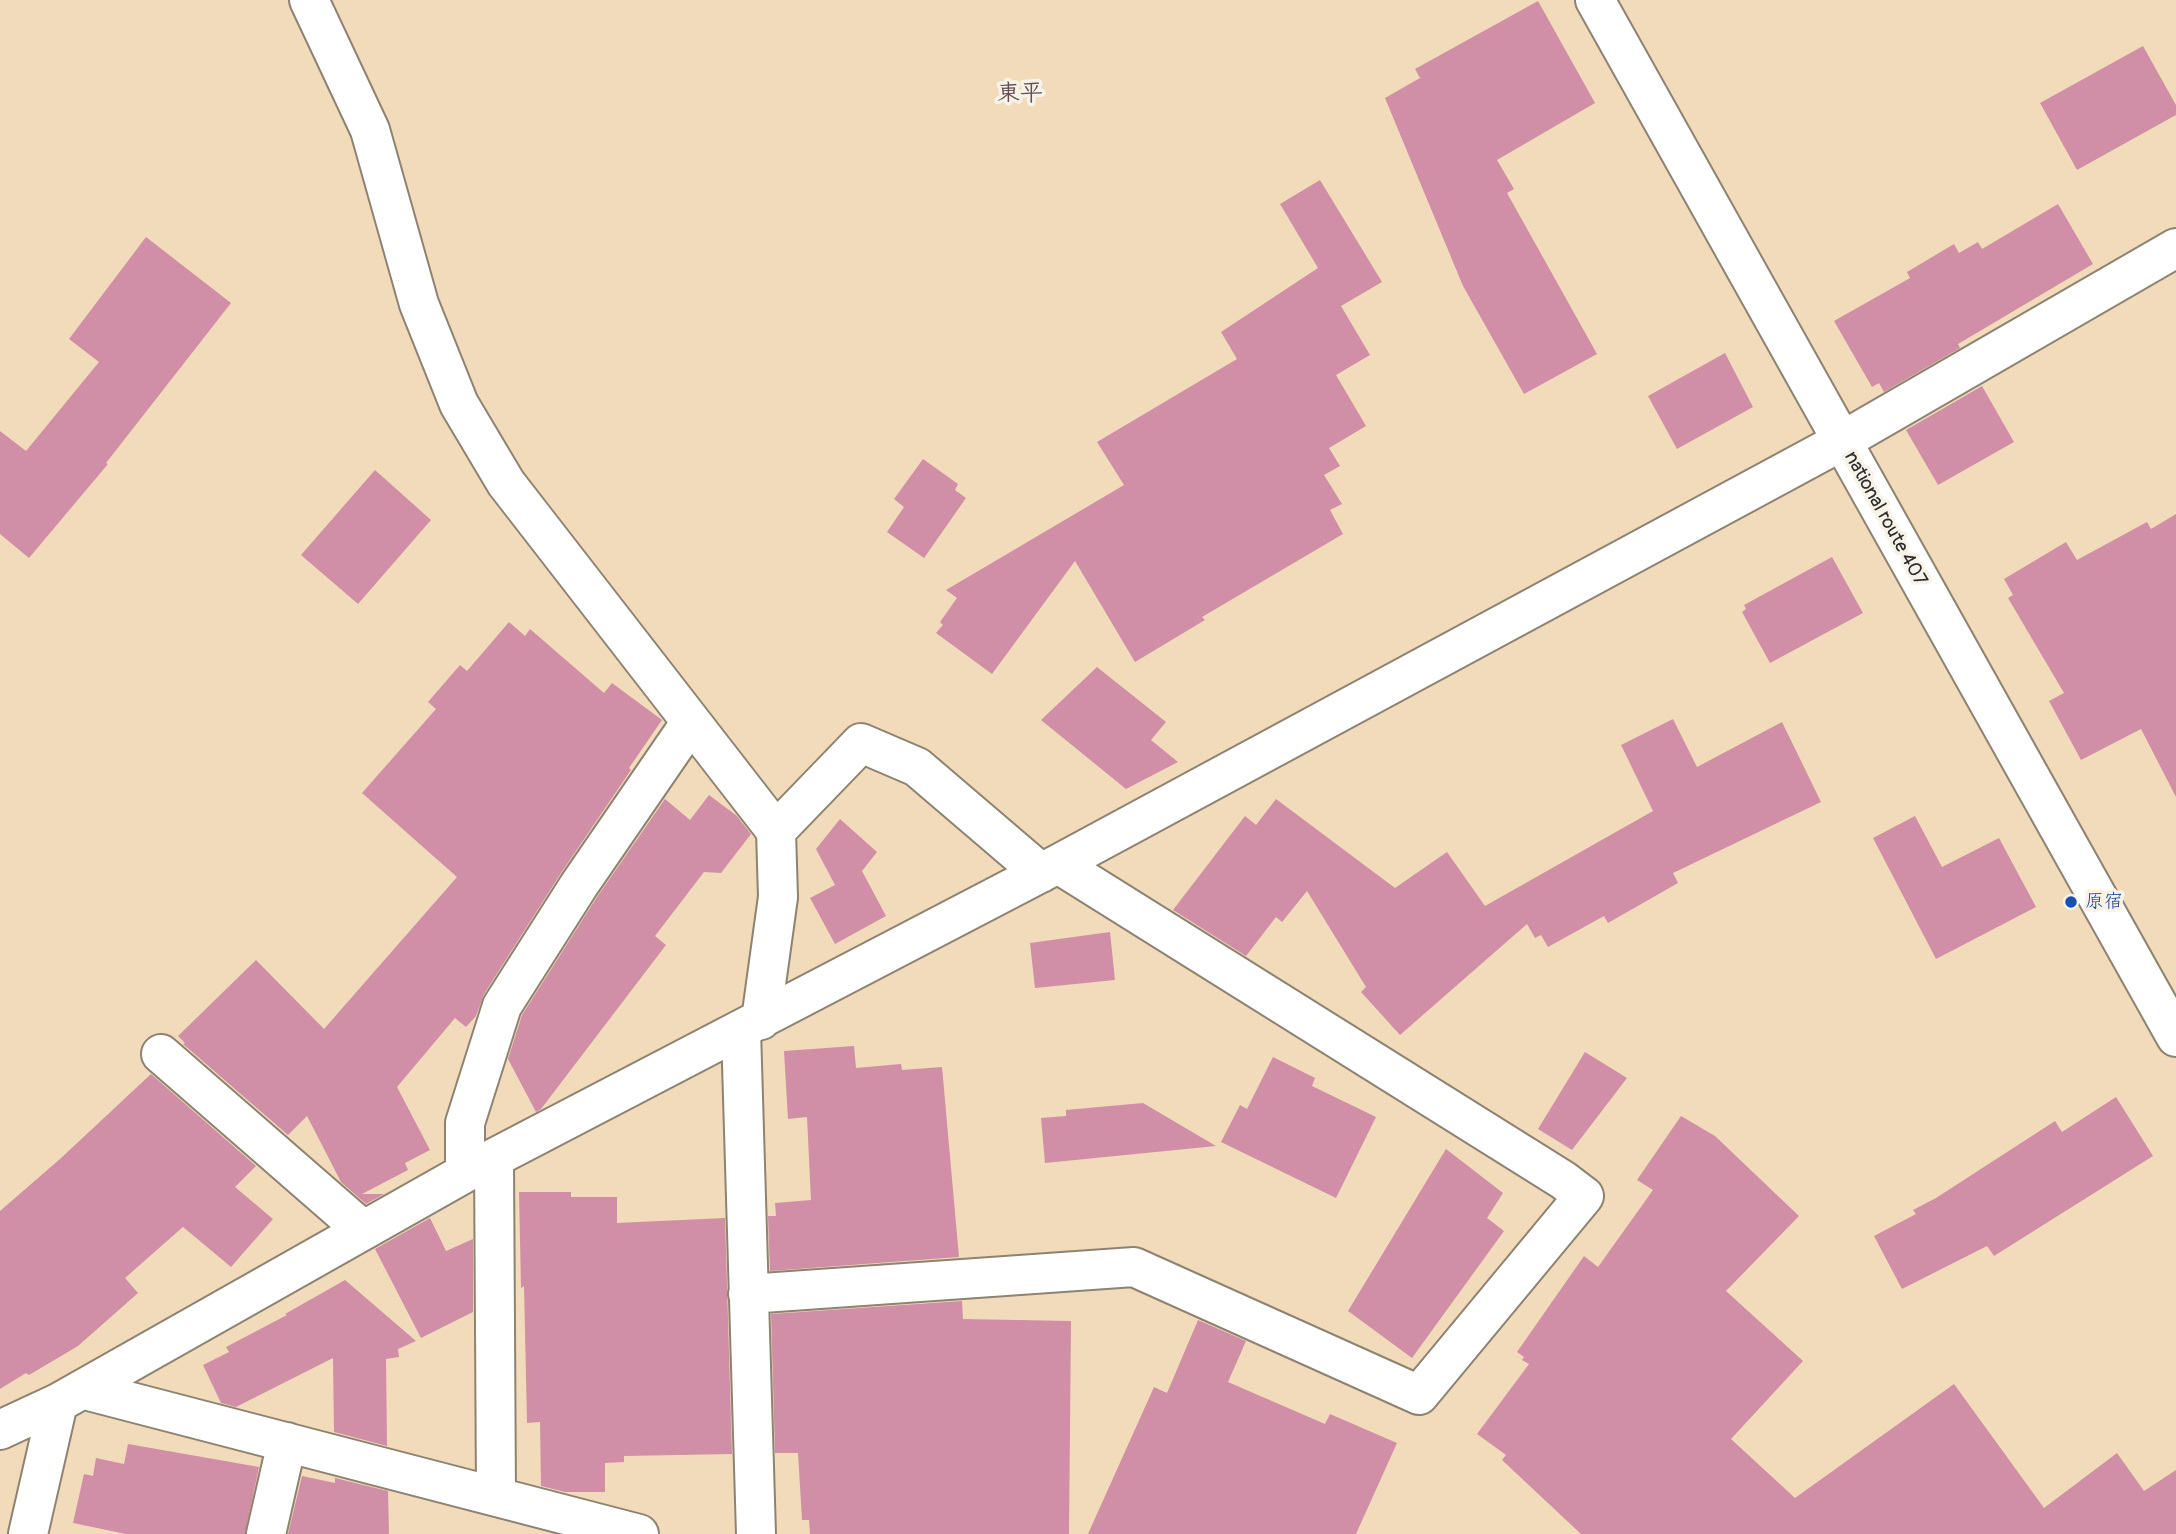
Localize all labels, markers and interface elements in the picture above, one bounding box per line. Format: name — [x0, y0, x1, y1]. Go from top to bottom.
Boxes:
district label: 東平 — [997, 80, 1043, 108]
street label: national route 407 — [1839, 448, 1931, 590]
place label: 原宿 — [2085, 891, 2123, 913]
marker: 原宿 — [2063, 894, 2079, 910]

